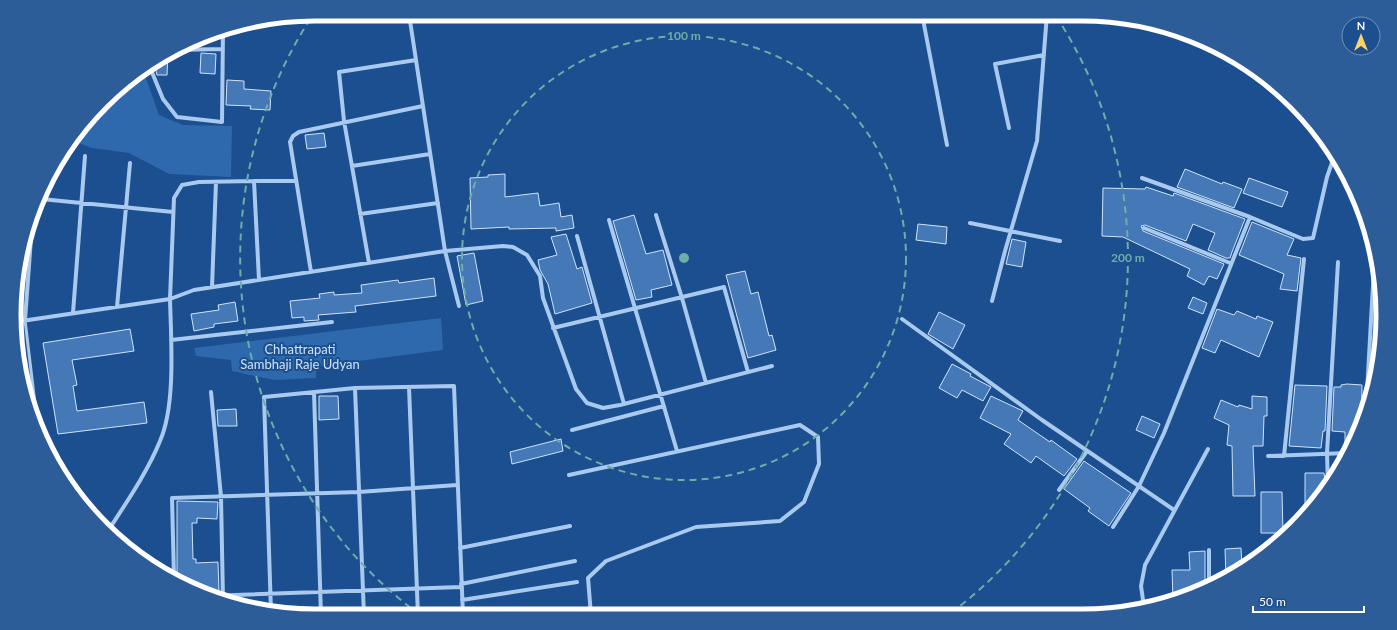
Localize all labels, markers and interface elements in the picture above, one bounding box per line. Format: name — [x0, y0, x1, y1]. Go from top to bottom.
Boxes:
north arrow — [1341, 16, 1381, 56]
text: N — [1357, 19, 1365, 32]
text: 100 m — [667, 28, 701, 43]
text: 200 m — [1111, 250, 1145, 265]
centre of rings — [677, 251, 691, 265]
park label: Chhattrapati Sambhaji Raje Udyan — [240, 341, 360, 372]
scale bar — [1253, 588, 1364, 614]
text: 50 m — [1259, 594, 1286, 609]

